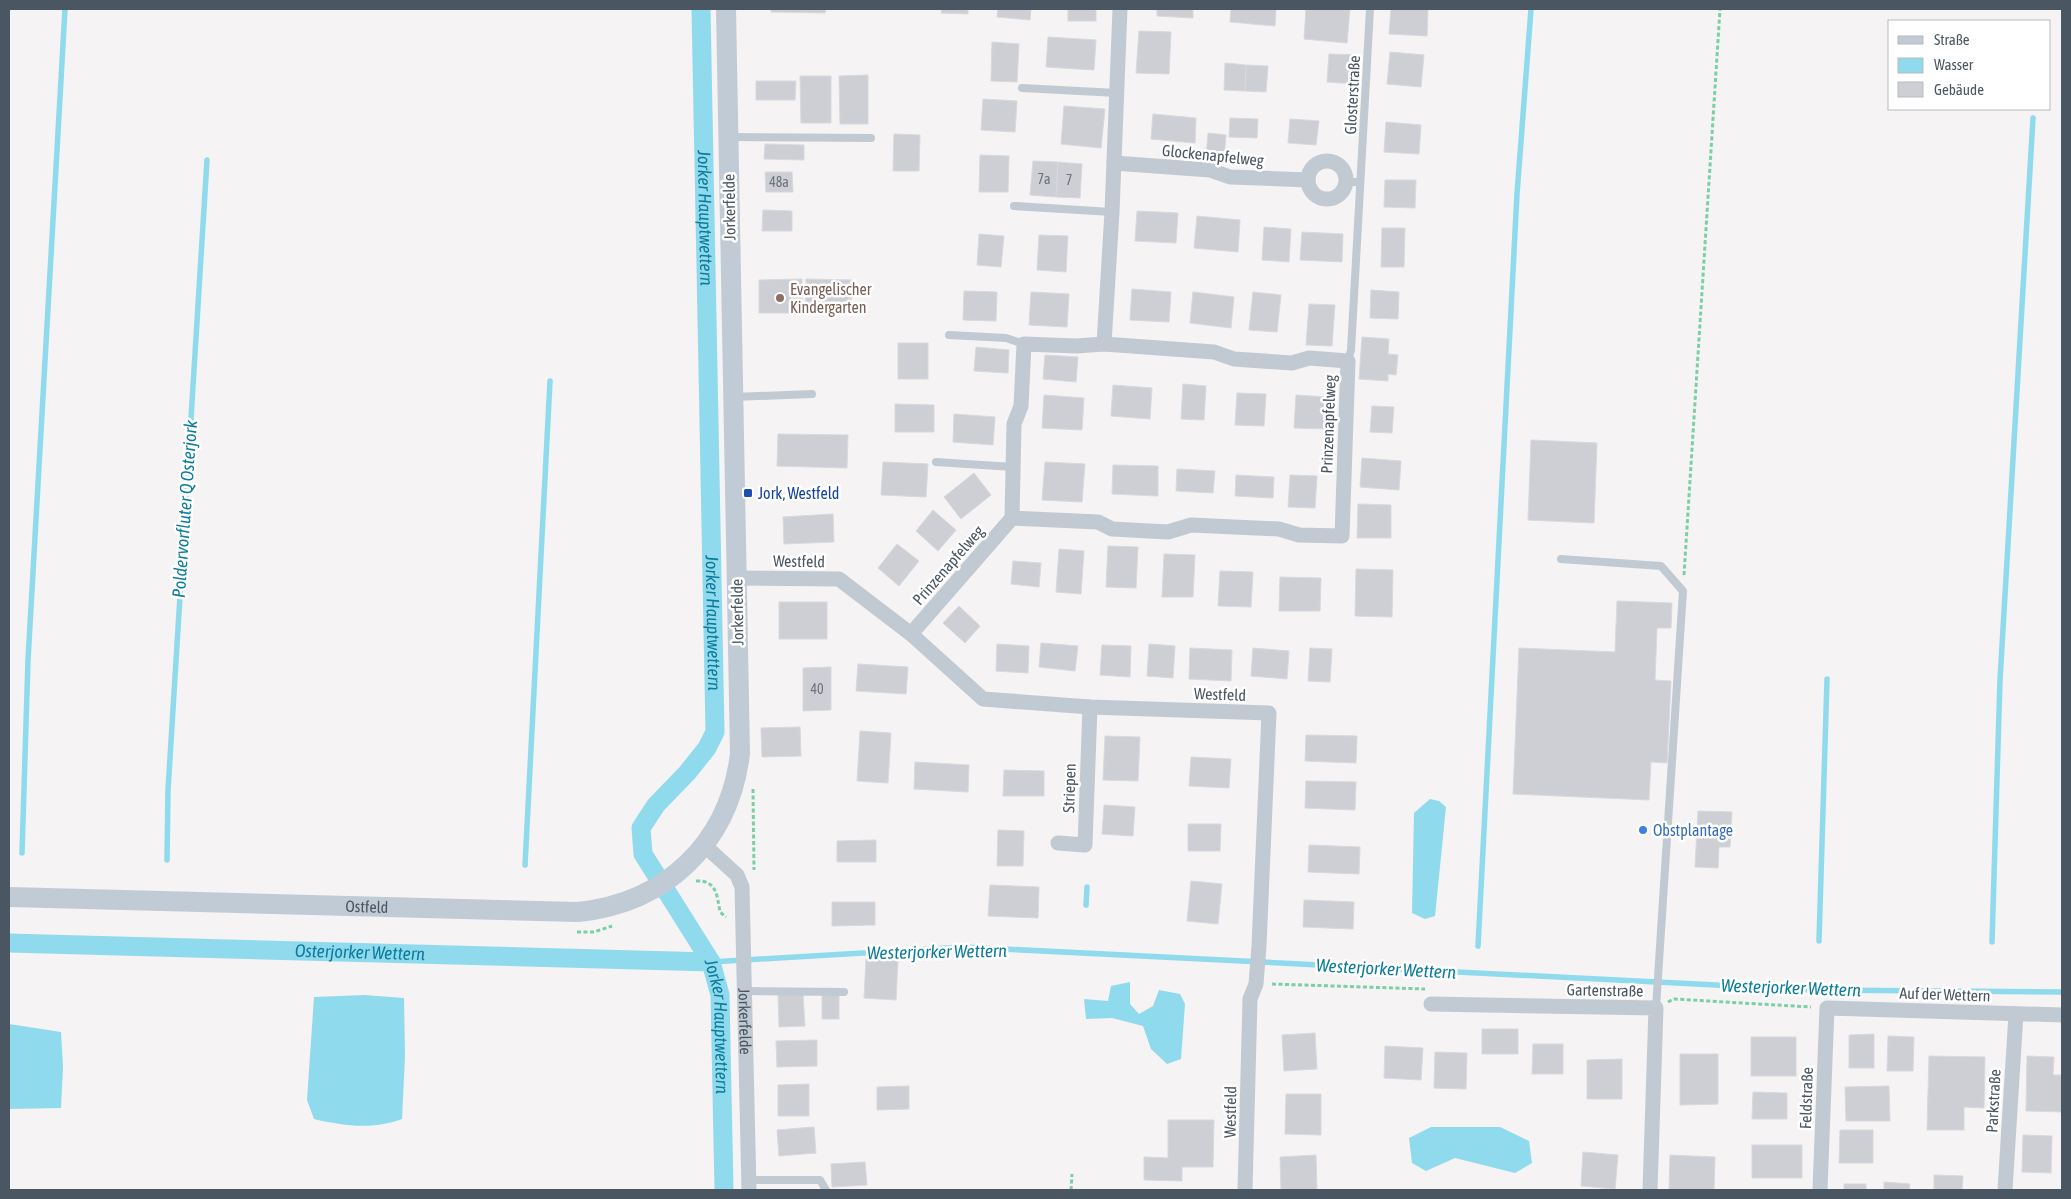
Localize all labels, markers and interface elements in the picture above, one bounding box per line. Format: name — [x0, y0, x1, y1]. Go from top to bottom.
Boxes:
legend — [1888, 20, 2051, 110]
text: Straße — [1934, 31, 1970, 48]
street label: Glosterstraße — [1341, 55, 1363, 135]
text: Wasser — [1934, 56, 1974, 73]
text: Gebäude — [1934, 81, 1984, 98]
street label: Glockenapfelweg — [1161, 141, 1265, 170]
water label: Jorker Hauptwettern — [694, 149, 717, 286]
house number: 7a — [1037, 171, 1051, 187]
house number: 7 — [1066, 172, 1072, 188]
street label: Jorkerfelde — [719, 174, 739, 240]
house number: 48a — [769, 174, 789, 190]
place label: Evangelischer Kindergarten — [790, 280, 872, 317]
marker: Evangelischer Kindergarten — [774, 292, 786, 304]
street label: Prinzenapfelweg — [1317, 374, 1340, 474]
water label: Poldervorfluter Q Osterjork — [168, 418, 201, 598]
place label: Jork, Westfeld — [758, 484, 839, 502]
marker: Jork, Westfeld — [742, 487, 754, 499]
street label: Prinzenapfelweg — [909, 522, 988, 609]
street label: Westfeld — [773, 552, 825, 570]
water label: Jorker Hauptwettern — [702, 554, 725, 691]
street label: Jorkerfelde — [727, 579, 747, 645]
house number: 40 — [810, 681, 824, 697]
street label: Westfeld — [1194, 684, 1246, 704]
street label: Striepen — [1059, 763, 1080, 813]
place label: Obstplantage — [1653, 821, 1733, 840]
marker: Obstplantage — [1637, 824, 1649, 836]
street label: Ostfeld — [345, 897, 389, 916]
water label: Osterjorker Wettern — [295, 940, 425, 964]
water label: Westerjorker Wettern — [867, 940, 1007, 963]
water label: Westerjorker Wettern — [1316, 954, 1457, 983]
water label: Jorker Hauptwettern — [700, 956, 733, 1094]
water label: Westerjorker Wettern — [1721, 975, 1862, 1000]
street label: Gartenstraße — [1566, 980, 1644, 1000]
street label: Auf der Wettern — [1899, 983, 1991, 1005]
street label: Jorkerfelde — [735, 988, 755, 1055]
street label: Feldstraße — [1796, 1067, 1816, 1129]
street label: Parkstraße — [1982, 1069, 2004, 1133]
street label: Westfeld — [1221, 1086, 1239, 1138]

